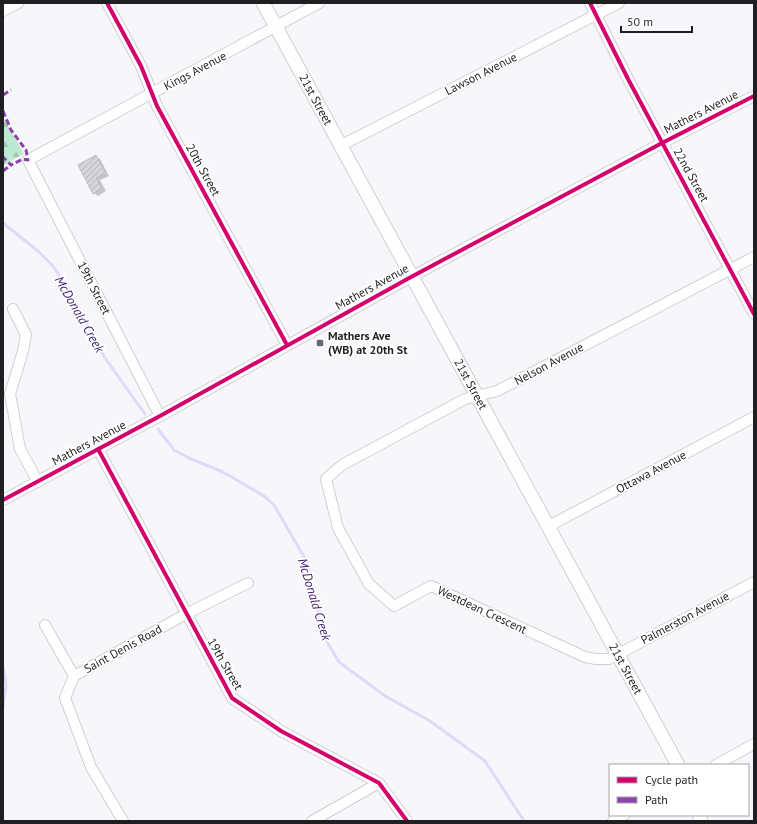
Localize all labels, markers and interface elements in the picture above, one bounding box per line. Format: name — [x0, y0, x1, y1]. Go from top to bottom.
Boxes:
scale bar — [621, 8, 692, 34]
text: 50 m — [627, 14, 653, 29]
street label: Kings Avenue — [161, 48, 229, 93]
street label: Lawson Avenue — [442, 49, 519, 98]
street label: 21st Street — [296, 71, 336, 128]
street label: Mathers Avenue — [661, 86, 741, 137]
street label: 20th Street — [183, 141, 224, 199]
street label: 22nd Street — [670, 145, 713, 205]
street label: 19th Street — [75, 259, 114, 317]
street label: Mathers Avenue — [332, 260, 411, 313]
water label: McDonald Creek — [51, 273, 109, 356]
place label: Mathers Ave (WB) at 20th St — [328, 328, 408, 357]
marker: Mathers Ave (WB) at 20th St — [315, 338, 325, 348]
street label: Nelson Avenue — [512, 339, 586, 388]
street label: 21st Street — [451, 356, 491, 412]
street label: Mathers Avenue — [49, 417, 128, 468]
street label: Ottawa Avenue — [613, 447, 688, 496]
water label: McDonald Creek — [294, 556, 335, 644]
street label: Westdean Crescent — [435, 582, 529, 637]
street label: Palmerston Avenue — [638, 588, 732, 647]
street label: Saint Denis Road — [81, 621, 164, 676]
street label: 19th Street — [205, 635, 246, 692]
street label: 21st Street — [606, 640, 646, 697]
legend — [609, 764, 749, 816]
text: Cycle path — [645, 772, 698, 787]
text: Path — [645, 792, 668, 807]

